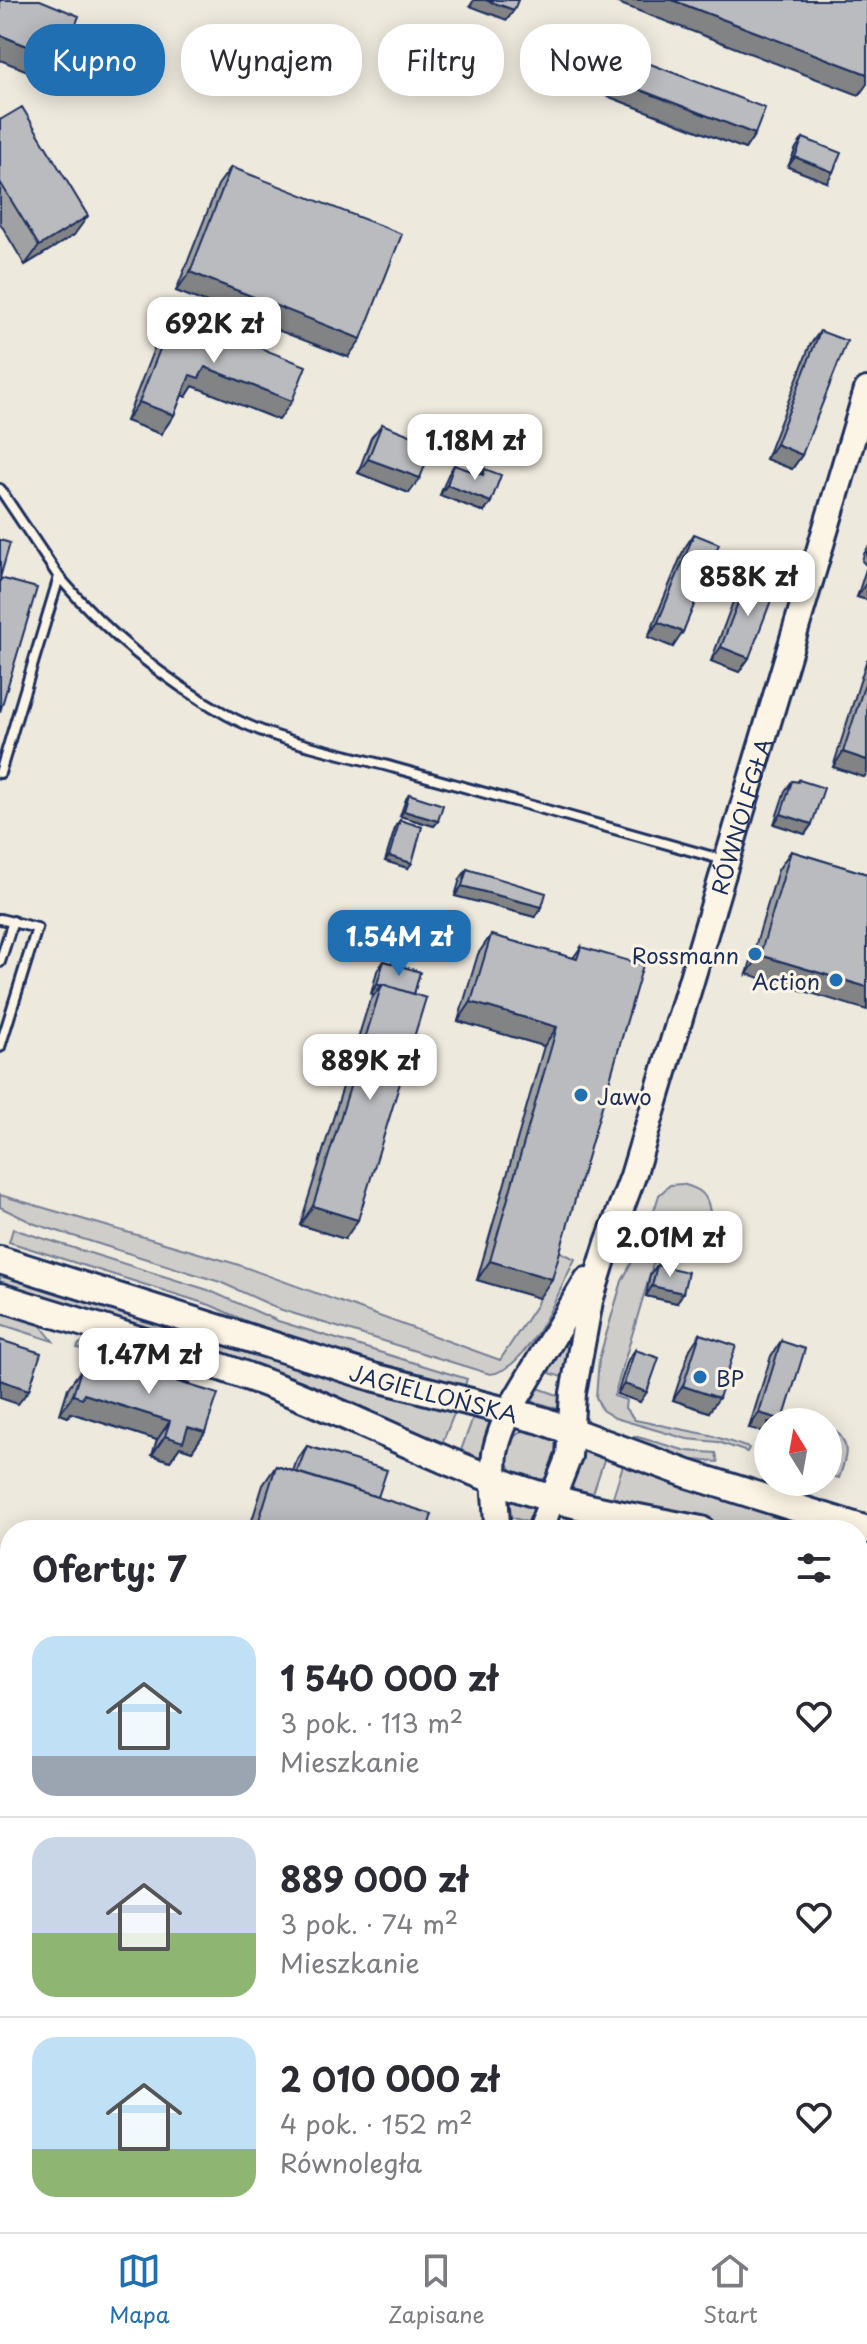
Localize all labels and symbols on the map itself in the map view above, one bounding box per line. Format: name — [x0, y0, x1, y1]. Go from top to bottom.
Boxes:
pin: 692K zł — [140, 297, 288, 365]
pin: 1.18M zł — [392, 414, 558, 482]
pin: 858K zł — [674, 550, 822, 618]
street label: RÓWNOLEGŁA — [701, 734, 779, 898]
pin: 1.54M zł — [316, 910, 482, 978]
place label: Rossmann — [632, 938, 739, 971]
marker: Rossmann — [746, 945, 764, 963]
place label: Action — [752, 964, 820, 997]
marker: Action — [827, 971, 845, 989]
pin: 889K zł — [296, 1034, 444, 1102]
place label: Jawo — [597, 1079, 652, 1112]
marker: Jawo — [572, 1086, 590, 1104]
pin: 2.01M zł — [587, 1211, 753, 1279]
pin: 1.47M zł — [66, 1328, 232, 1396]
street label: JAGIELLOŃSKA — [346, 1354, 522, 1430]
place label: BP — [716, 1361, 744, 1394]
marker: BP — [691, 1368, 709, 1386]
north arrow — [754, 1408, 842, 1496]

